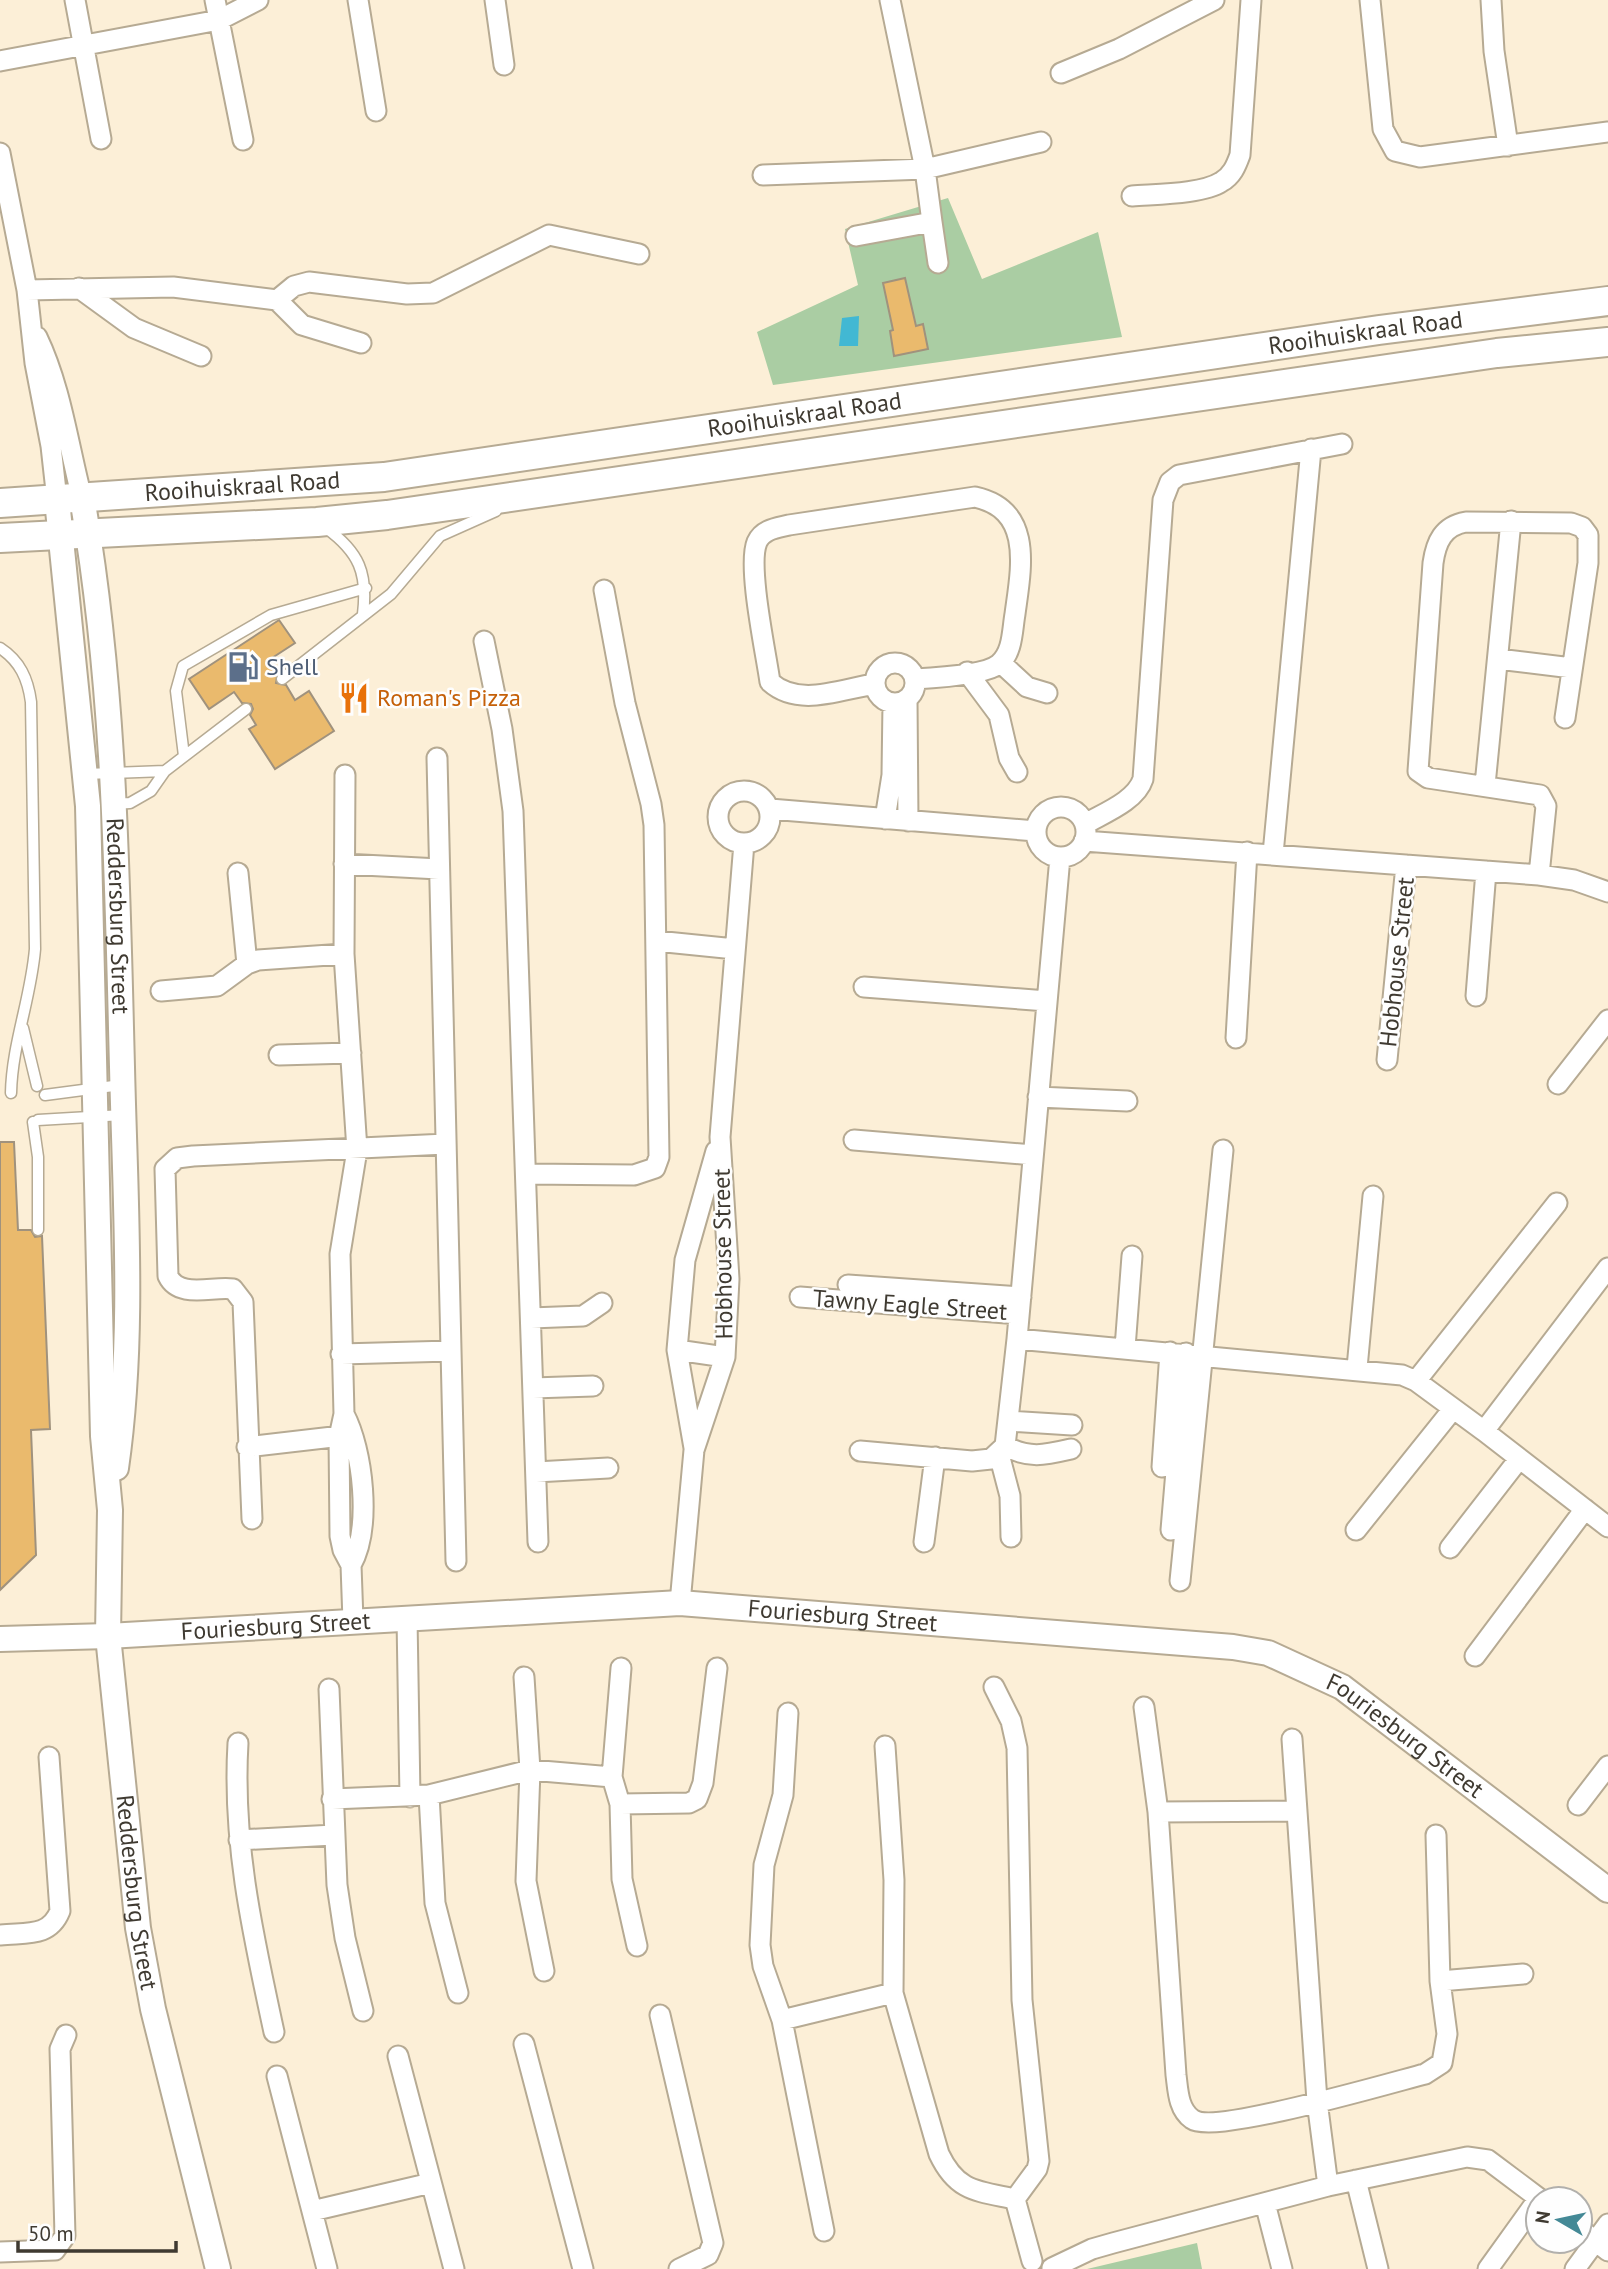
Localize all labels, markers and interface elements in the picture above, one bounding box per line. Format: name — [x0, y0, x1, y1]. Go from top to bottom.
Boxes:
street label: Rooihuiskraal Road — [1266, 304, 1464, 361]
street label: Rooihuiskraal Road — [705, 385, 904, 444]
street label: Rooihuiskraal Road — [144, 464, 341, 508]
fuel station icon: Shell — [226, 650, 260, 684]
place label: Shell — [266, 651, 318, 682]
restaurant icon: Roman's Pizza — [337, 681, 371, 715]
place label: Roman's Pizza — [377, 682, 521, 713]
street label: Reddersburg Street — [99, 817, 137, 1015]
street label: Hobhouse Street — [1372, 875, 1421, 1049]
street label: Hobhouse Street — [706, 1168, 739, 1340]
street label: Tawny Eagle Street — [812, 1282, 1008, 1327]
street label: Fouriesburg Street — [747, 1592, 938, 1638]
street label: Fouriesburg Street — [180, 1605, 371, 1647]
street label: Fouriesburg Street — [1322, 1666, 1490, 1805]
street label: Reddersburg Street — [109, 1793, 165, 1992]
north arrow — [1524, 2185, 1594, 2255]
text: N — [1529, 2209, 1555, 2225]
scale bar — [18, 2210, 175, 2254]
text: 50 m — [28, 2220, 74, 2247]

